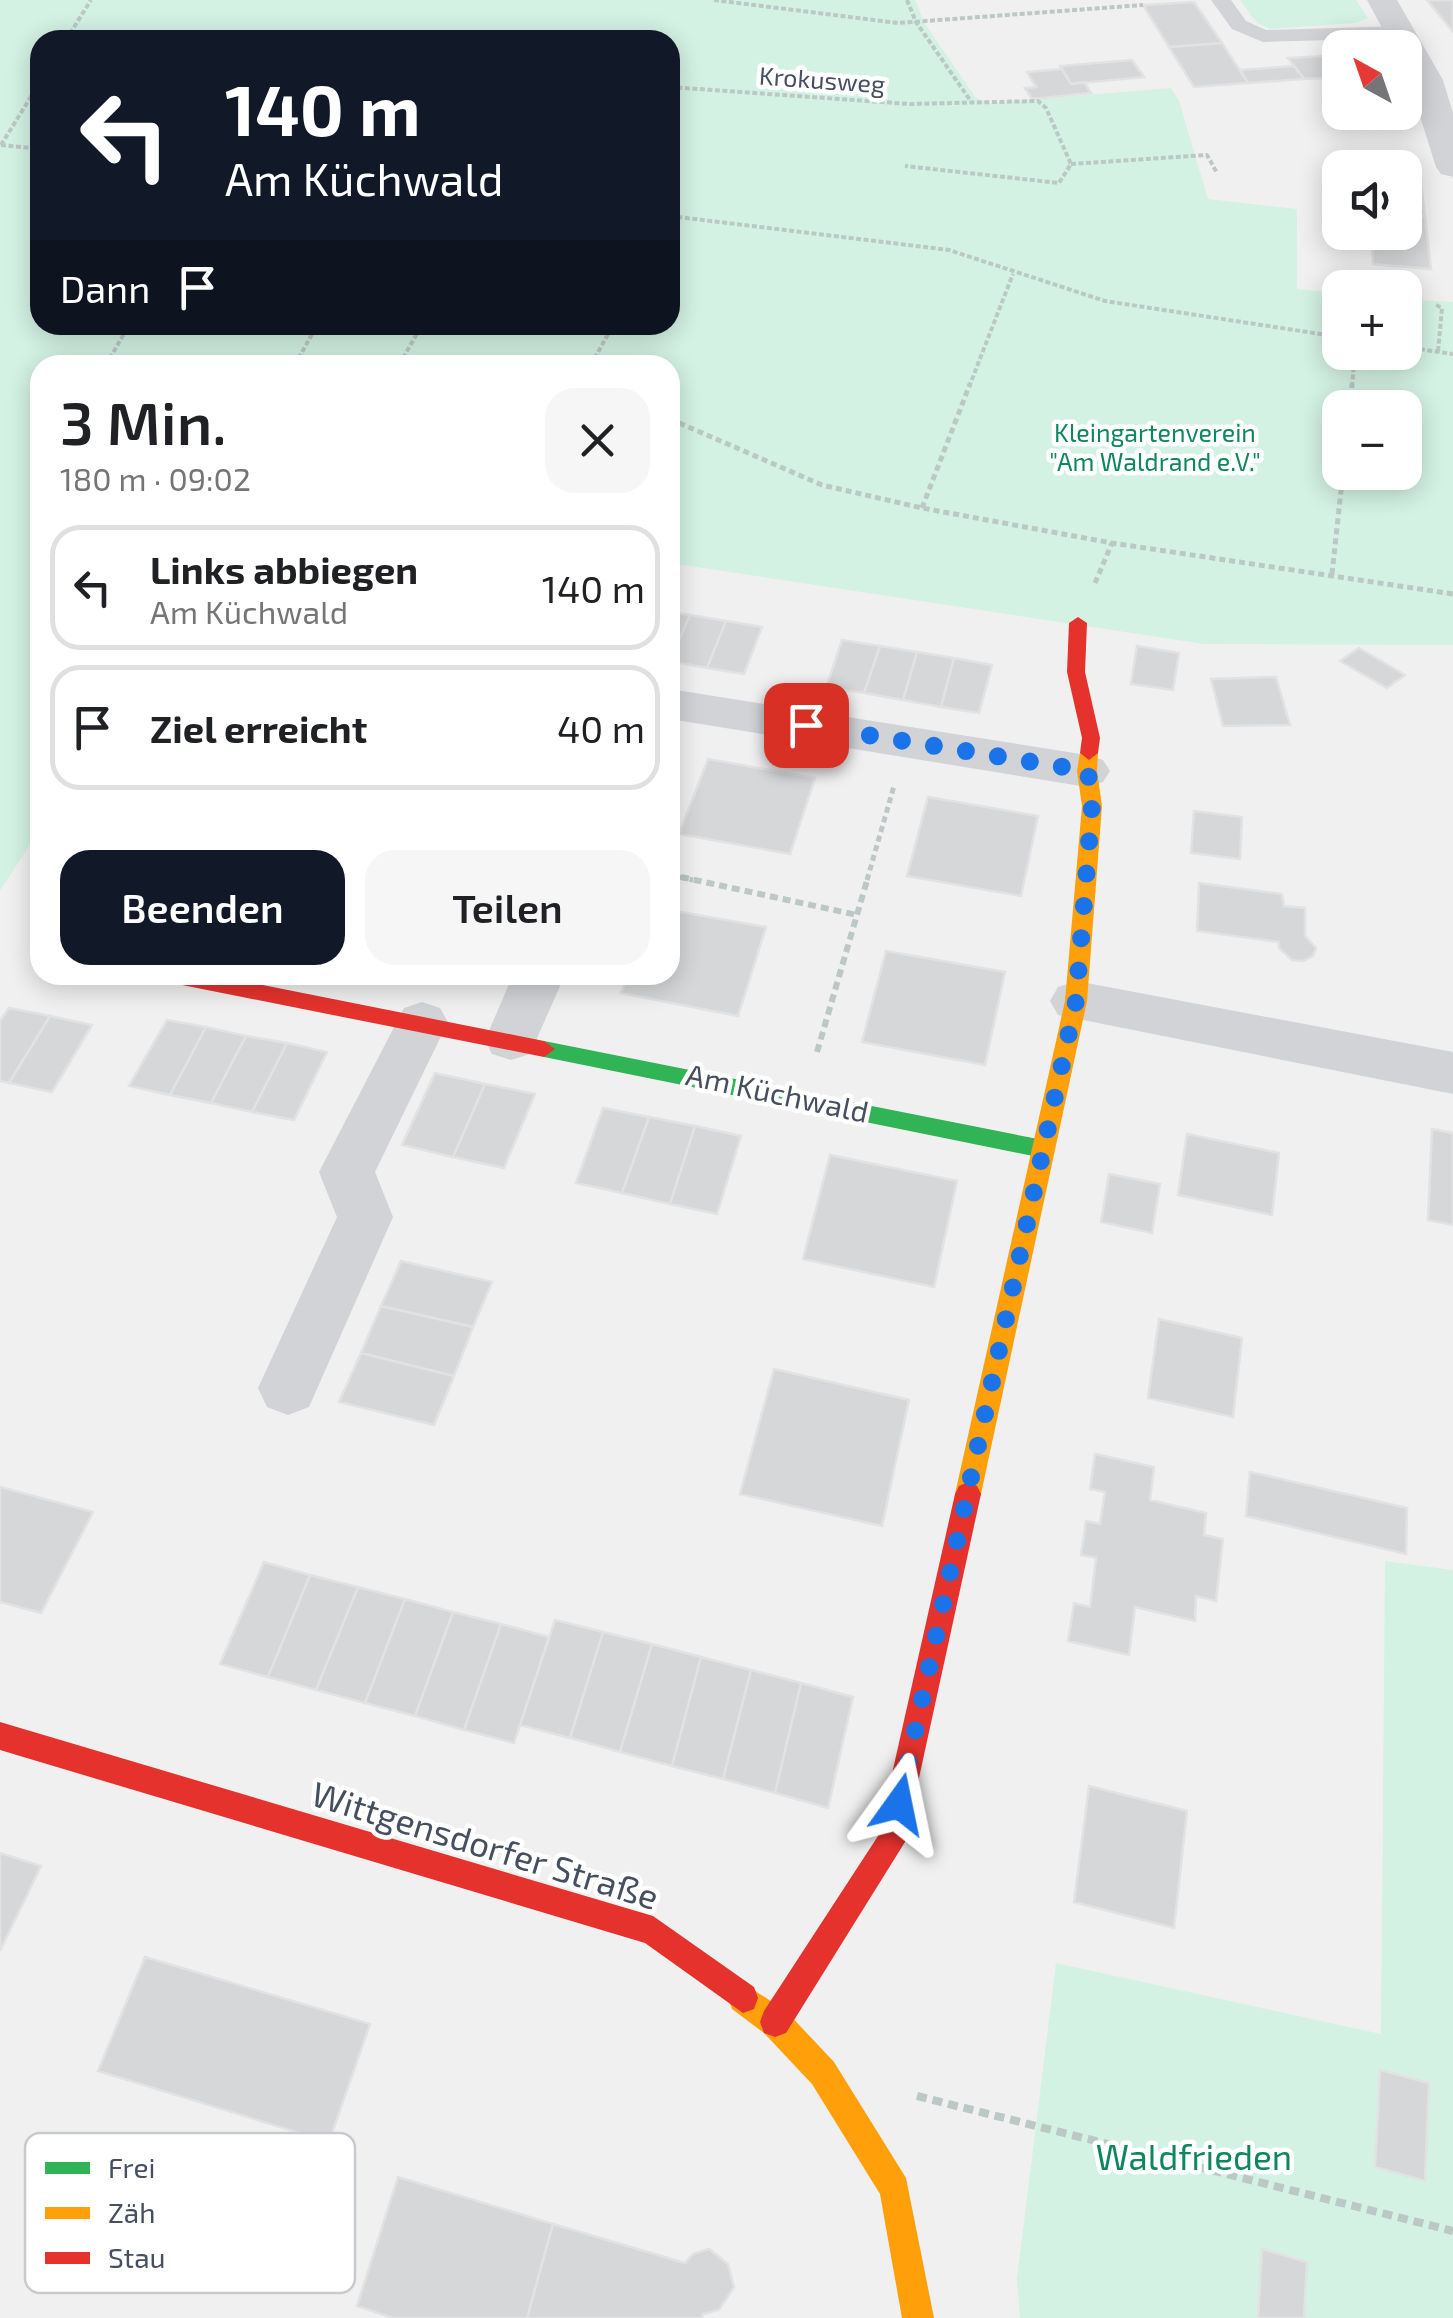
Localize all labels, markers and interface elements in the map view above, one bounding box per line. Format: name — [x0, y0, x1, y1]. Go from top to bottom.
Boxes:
north arrow — [1322, 30, 1422, 130]
map controls — [1322, 30, 1422, 490]
street label: Krokusweg — [758, 60, 886, 98]
text: 140 m — [225, 66, 421, 150]
icon: left — [60, 70, 190, 200]
button: sound — [1322, 150, 1422, 250]
text: Am Küchwald — [225, 151, 503, 205]
icon: arrive — [170, 260, 225, 315]
text: Dann — [60, 265, 150, 311]
button: + — [1322, 270, 1422, 370]
text: 3 Min. — [60, 385, 227, 457]
button: close — [545, 388, 650, 493]
button: − — [1322, 390, 1422, 490]
park label: Kleingartenverein "Am Waldrand e.V." — [1049, 417, 1261, 476]
text: 180 m · 09:02 — [60, 459, 251, 497]
text: Links abbiegen — [150, 546, 418, 592]
icon: left — [65, 560, 120, 615]
text: 140 m — [542, 565, 645, 611]
text: Am Küchwald — [150, 592, 348, 630]
pin — [764, 683, 849, 768]
icon: arrive — [779, 698, 834, 753]
icon: arrive — [65, 700, 120, 755]
text: Ziel erreicht — [150, 705, 367, 751]
text: 40 m — [557, 705, 645, 751]
button: Beenden — [60, 850, 345, 965]
button: Teilen — [365, 850, 650, 965]
street label: Am Küchwald — [683, 1055, 872, 1129]
position arrow — [847, 1752, 951, 1856]
street label: Wittgensdorfer Straße — [307, 1771, 664, 1917]
legend — [25, 2133, 355, 2293]
park label: Waldfrieden — [1096, 2135, 1292, 2177]
text: Frei — [108, 2150, 155, 2184]
text: Zäh — [108, 2195, 156, 2229]
text: Stau — [108, 2240, 166, 2274]

